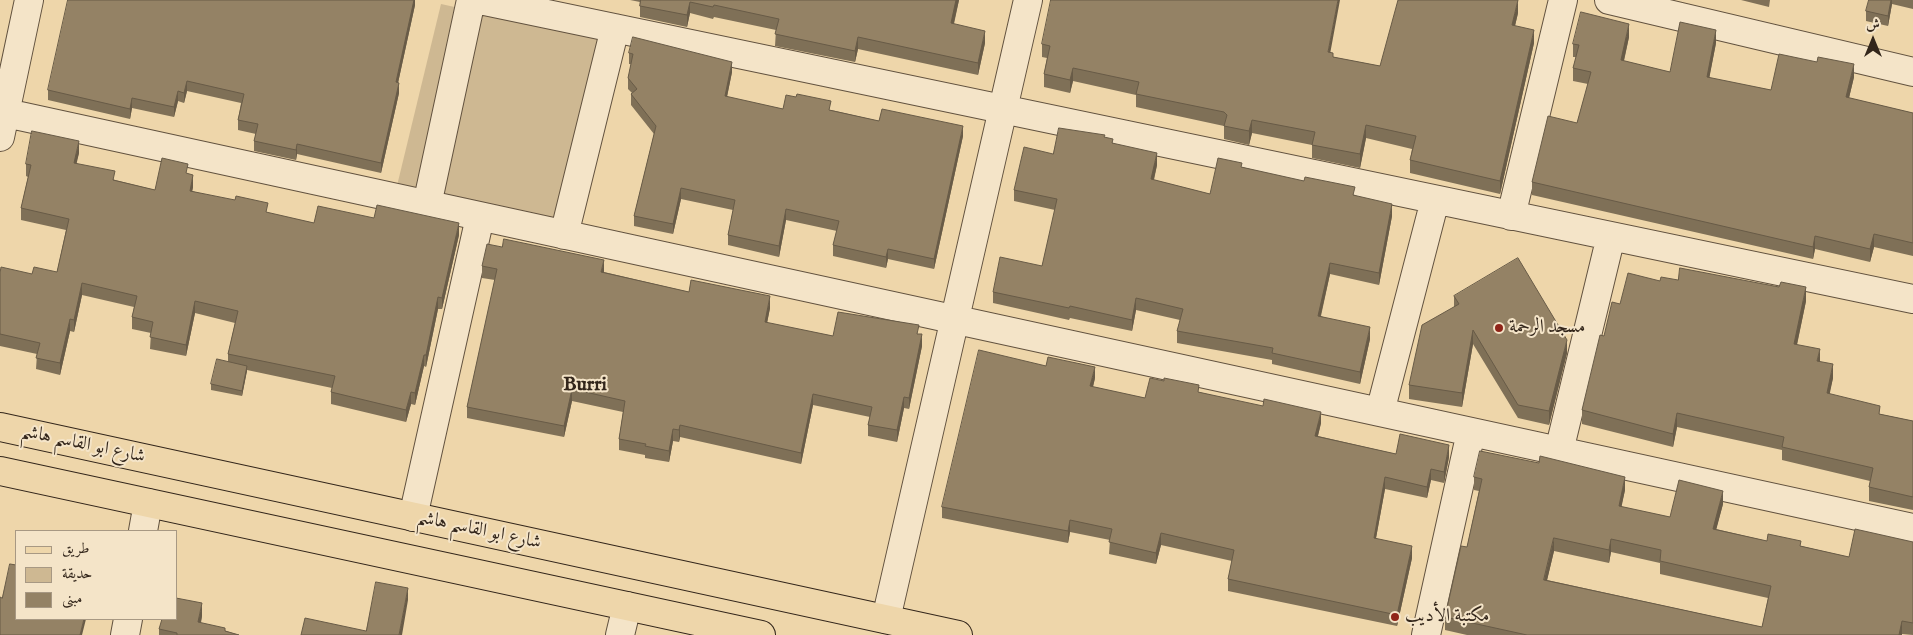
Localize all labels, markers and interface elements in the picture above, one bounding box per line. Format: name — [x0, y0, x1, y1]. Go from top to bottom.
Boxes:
north arrow — [1848, 15, 1898, 65]
text: ش — [1866, 16, 1880, 34]
place label: مسجد الرحمة — [1509, 317, 1585, 339]
marker: مسجد الرحمة — [1493, 322, 1505, 334]
district label: Burri — [563, 374, 607, 398]
street label: شارع ابو القاسم هاشم — [19, 421, 147, 469]
street label: شارع ابو القاسم هاشم — [415, 507, 543, 555]
legend — [15, 530, 178, 620]
text: طريق — [62, 539, 89, 558]
text: حديقة — [62, 564, 92, 583]
text: مبنى — [62, 589, 82, 608]
place label: مكتبة الأديب — [1405, 606, 1489, 628]
marker: مكتبة الأديب — [1389, 611, 1401, 623]

